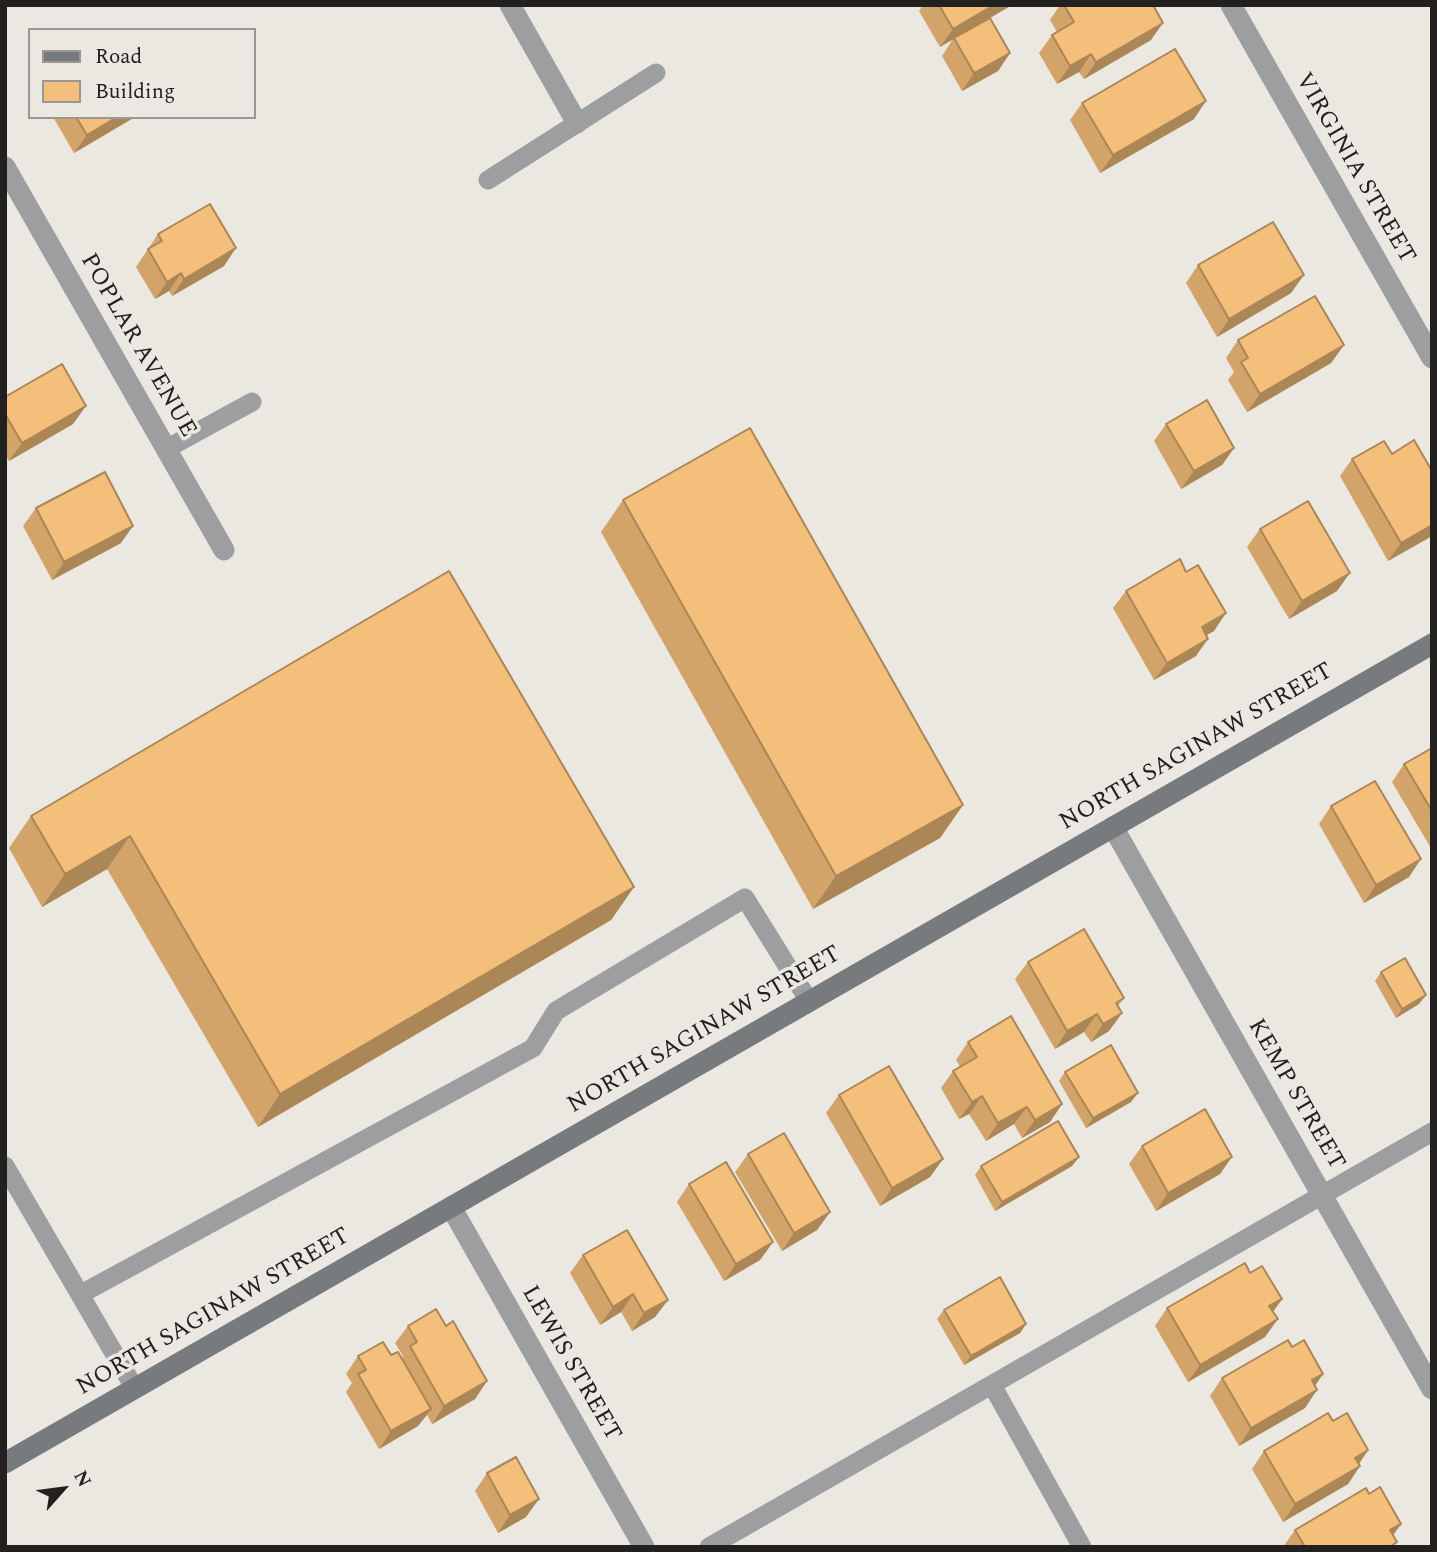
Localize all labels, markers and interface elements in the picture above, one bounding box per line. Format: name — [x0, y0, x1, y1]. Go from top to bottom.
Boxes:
legend — [28, 28, 256, 119]
text: Road — [95, 41, 142, 73]
street label: VIRGINIA STREET — [1288, 69, 1420, 269]
text: Building — [95, 76, 175, 108]
street label: POPLAR AVENUE — [73, 249, 201, 443]
street label: NORTH SAGINAW STREET — [1055, 658, 1339, 838]
street label: NORTH SAGINAW STREET — [563, 941, 847, 1121]
street label: KEMP STREET — [1240, 1014, 1350, 1176]
street label: NORTH SAGINAW STREET — [72, 1223, 356, 1403]
street label: LEWIS STREET — [514, 1281, 626, 1447]
north arrow — [28, 1454, 98, 1524]
text: N — [66, 1465, 98, 1493]

